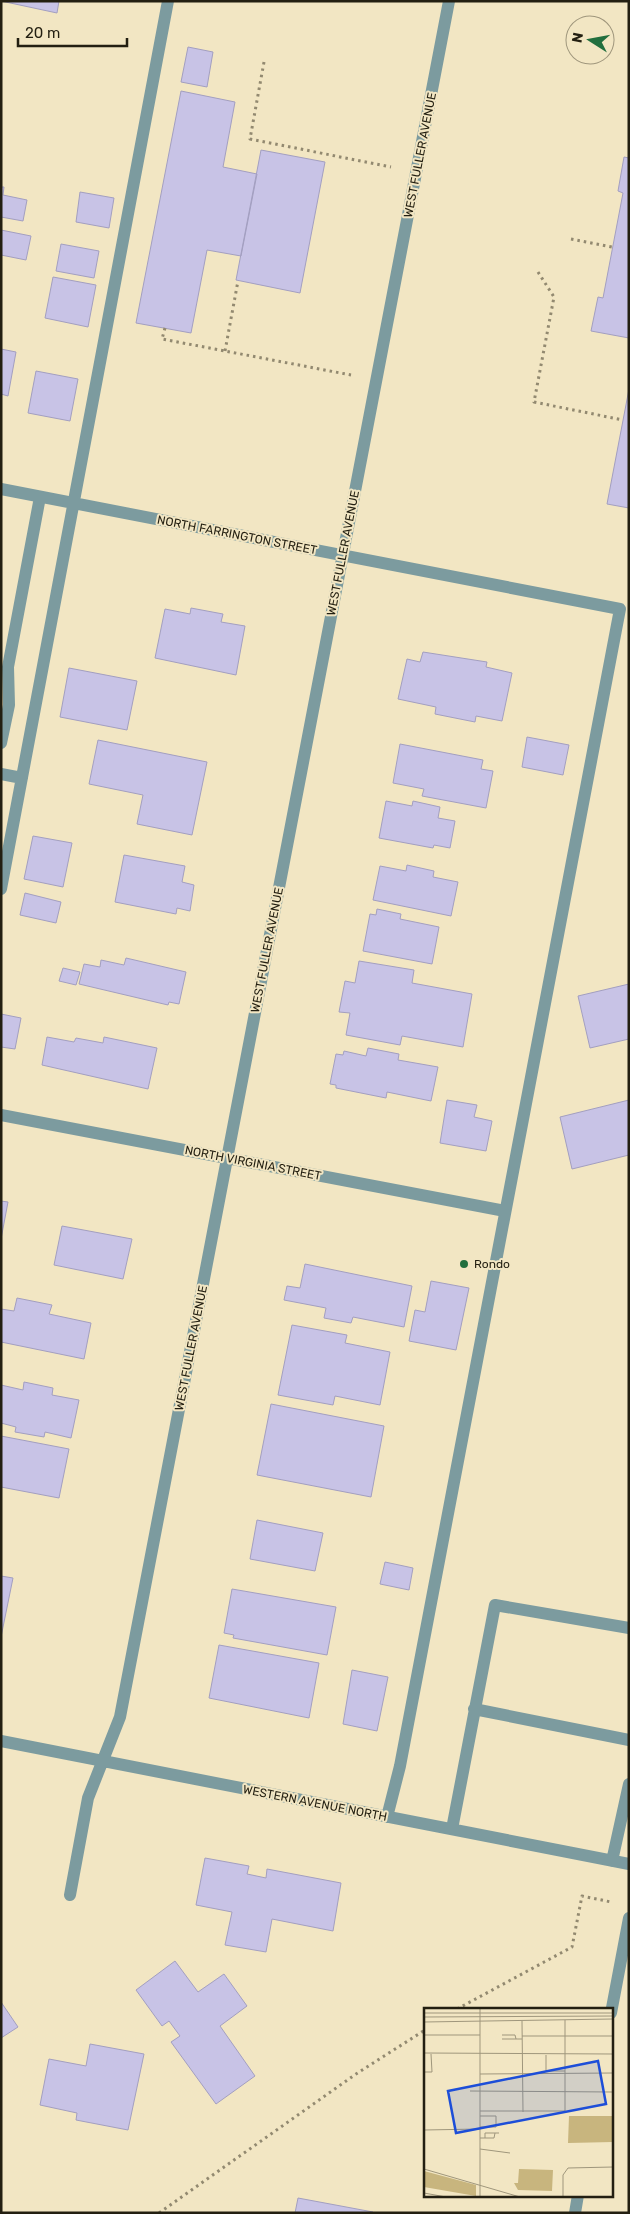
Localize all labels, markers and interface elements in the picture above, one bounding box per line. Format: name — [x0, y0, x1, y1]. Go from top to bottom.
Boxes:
scale bar — [18, 15, 126, 47]
north arrow — [565, 15, 615, 65]
text: 20 m — [25, 24, 60, 42]
text: N — [568, 31, 587, 44]
street label: WEST FULLER AVENUE — [401, 91, 439, 219]
street label: WEST FULLER AVENUE — [324, 489, 362, 617]
street label: NORTH FARRINGTON STREET — [156, 513, 318, 557]
street label: WEST FULLER AVENUE — [248, 886, 286, 1014]
street label: NORTH VIRGINIA STREET — [184, 1143, 322, 1183]
place label: Rondo — [474, 1257, 510, 1271]
marker: Rondo — [458, 1258, 470, 1270]
street label: WEST FULLER AVENUE — [172, 1284, 210, 1412]
street label: WESTERN AVENUE NORTH — [242, 1782, 388, 1824]
inset map — [424, 2008, 612, 2196]

